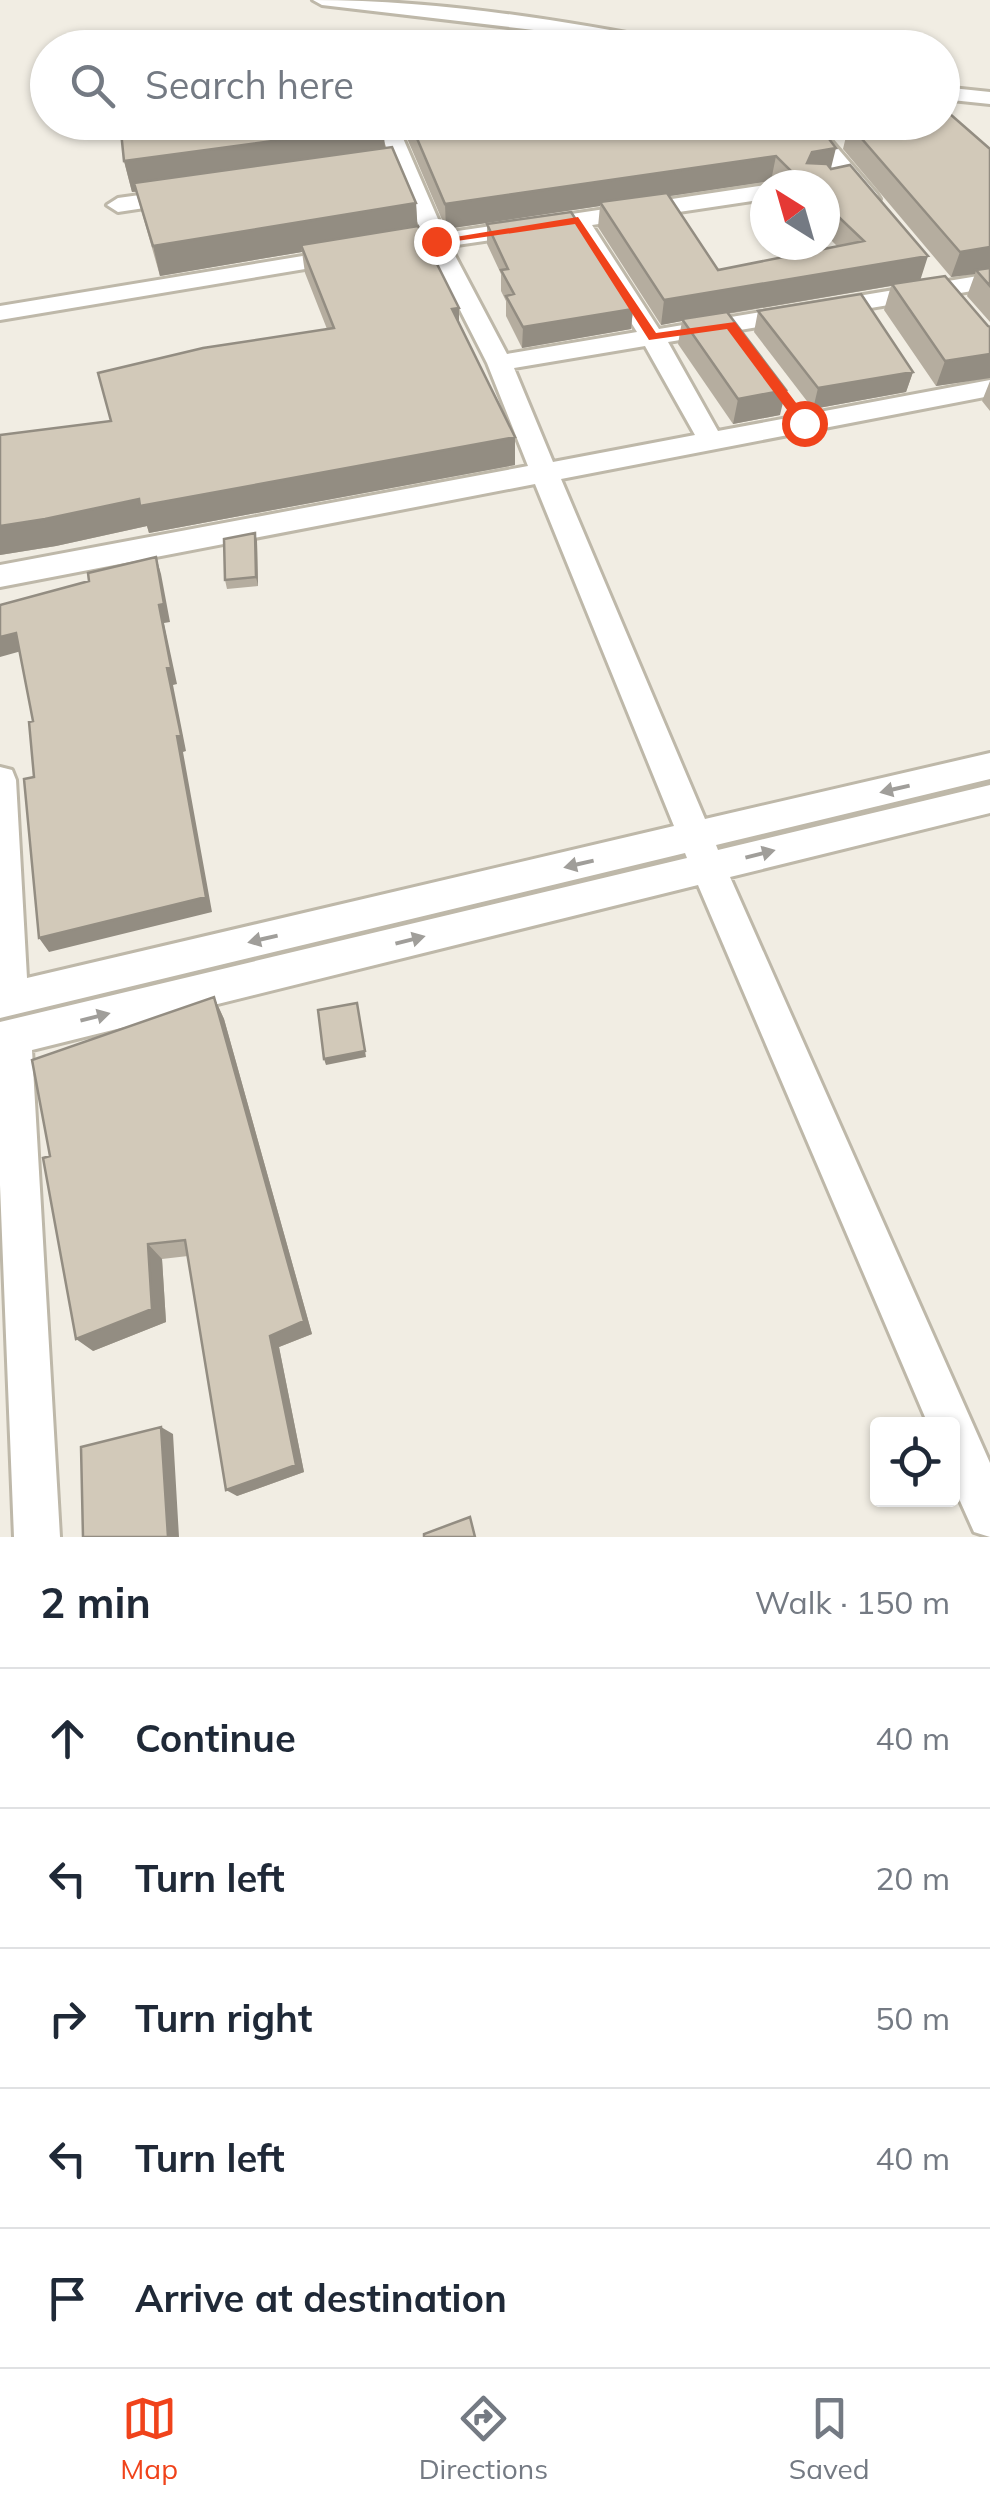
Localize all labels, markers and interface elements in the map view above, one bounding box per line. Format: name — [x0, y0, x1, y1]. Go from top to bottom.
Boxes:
search box — [30, 30, 960, 140]
icon: search — [65, 58, 120, 113]
text: Search here — [145, 61, 354, 109]
north arrow — [750, 170, 840, 260]
route end — [414, 219, 460, 265]
route start — [782, 401, 828, 447]
one-way arrow — [879, 782, 910, 797]
one-way arrow — [745, 846, 776, 861]
one-way arrow — [563, 857, 594, 872]
one-way arrow — [395, 931, 426, 947]
one-way arrow — [247, 932, 278, 947]
one-way arrow — [80, 1009, 111, 1024]
map controls — [870, 1417, 960, 1507]
button: locate — [870, 1417, 960, 1507]
text: 2 min — [40, 1576, 151, 1629]
text: Walk · 150 m — [755, 1582, 950, 1622]
icon: ahead — [40, 1711, 95, 1766]
text: Continue — [135, 1714, 296, 1762]
text: 40 m — [875, 1718, 950, 1758]
icon: left — [40, 1851, 95, 1906]
text: Turn left — [135, 1854, 285, 1902]
text: 20 m — [875, 1858, 950, 1898]
icon: right — [40, 1991, 95, 2046]
text: Turn right — [135, 1994, 312, 2042]
text: 50 m — [875, 1998, 950, 2038]
icon: left — [40, 2131, 95, 2186]
text: Turn left — [135, 2134, 285, 2182]
text: 40 m — [875, 2138, 950, 2178]
icon: arrive — [40, 2271, 95, 2326]
text: Arrive at destination — [135, 2274, 507, 2322]
tab: Map — [120, 2391, 178, 2486]
tab: Directions — [419, 2391, 548, 2486]
tab: Saved — [789, 2391, 870, 2486]

